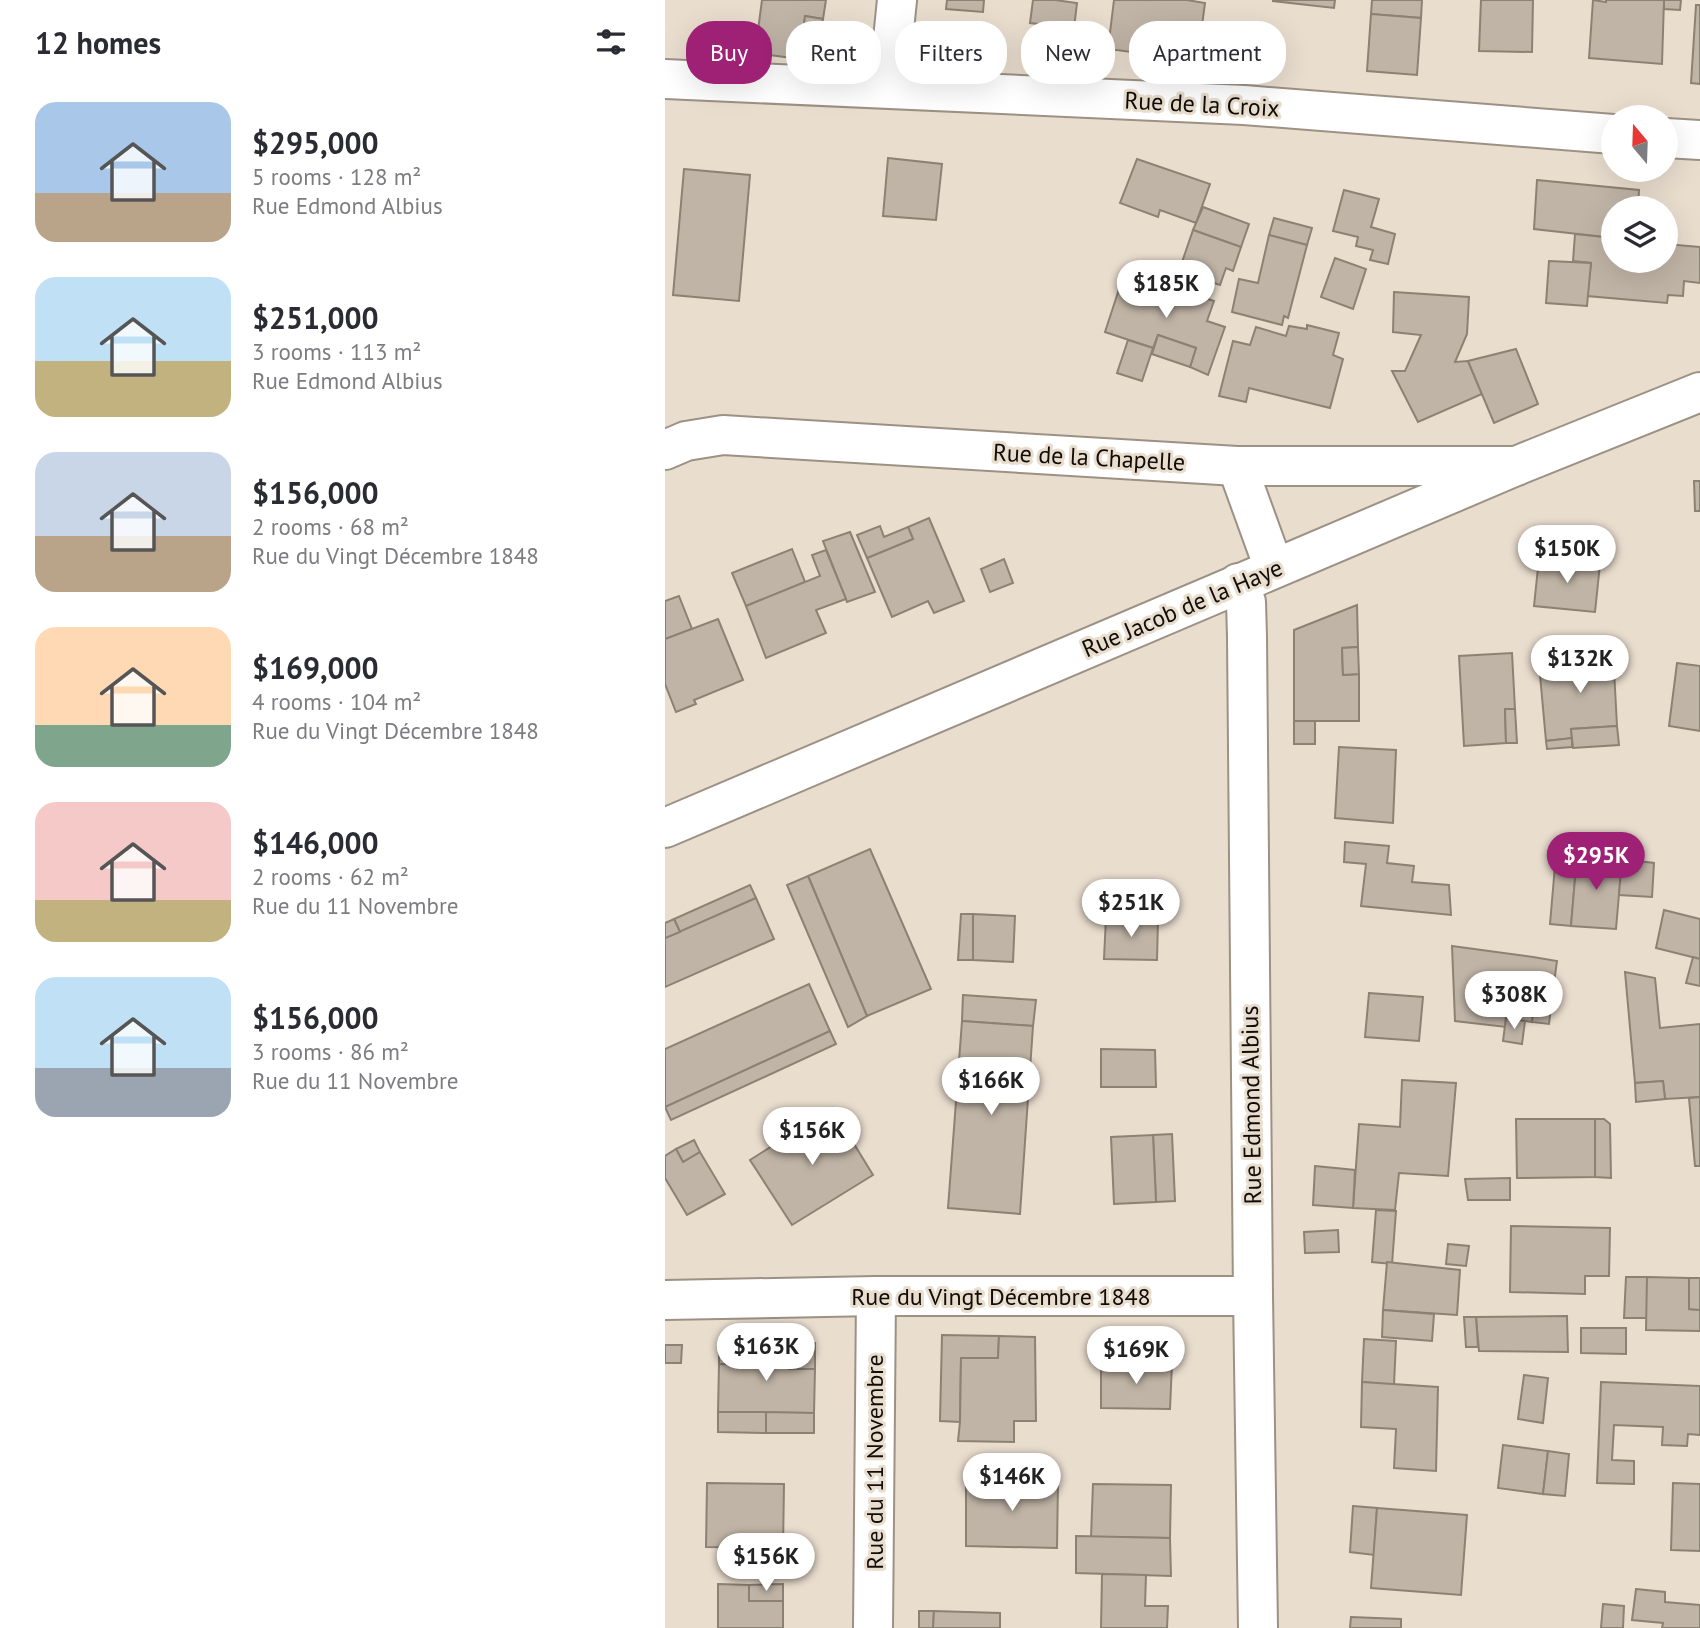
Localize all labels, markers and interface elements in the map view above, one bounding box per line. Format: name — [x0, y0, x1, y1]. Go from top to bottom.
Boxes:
chip: Buy — [686, 21, 772, 84]
chip: Rent — [786, 21, 881, 84]
chip: Filters — [895, 21, 1007, 84]
chip: New — [1021, 21, 1115, 84]
chip: Apartment — [1129, 21, 1286, 84]
text: 12 homes — [35, 23, 161, 62]
icon: filters — [592, 23, 630, 61]
street label: Rue de la Croix — [1124, 84, 1280, 124]
north arrow — [1601, 105, 1678, 182]
map controls — [1601, 105, 1678, 273]
text: $295,000 — [252, 123, 379, 162]
icon: home — [91, 130, 175, 214]
text: 5 rooms · 128 m² — [252, 162, 421, 191]
text: Rue Edmond Albius — [252, 191, 443, 220]
button: layers — [1601, 196, 1678, 273]
pin: $185K — [1117, 260, 1215, 320]
text: $185K — [1133, 268, 1199, 297]
text: $251,000 — [252, 298, 379, 337]
icon: home — [91, 305, 175, 389]
text: 3 rooms · 113 m² — [252, 337, 421, 366]
text: Rue Edmond Albius — [252, 366, 443, 395]
street label: Rue de la Chapelle — [992, 436, 1186, 478]
text: $156,000 — [252, 473, 379, 512]
icon: home — [91, 480, 175, 564]
text: 2 rooms · 68 m² — [252, 512, 409, 541]
pin: $150K — [1518, 526, 1616, 585]
text: $150K — [1534, 533, 1600, 562]
text: Rue du Vingt Décembre 1848 — [252, 541, 539, 570]
street label: Rue Jacob de la Haye — [1077, 552, 1287, 664]
pin: $132K — [1531, 636, 1629, 695]
text: $132K — [1547, 643, 1613, 672]
text: $169,000 — [252, 648, 379, 687]
icon: home — [91, 655, 175, 739]
text: 4 rooms · 104 m² — [252, 687, 421, 716]
text: Rue du Vingt Décembre 1848 — [252, 716, 539, 745]
text: $146,000 — [252, 823, 379, 862]
icon: home — [91, 830, 175, 914]
pin: $295K — [1547, 832, 1645, 892]
text: $295K — [1563, 840, 1629, 869]
text: 2 rooms · 62 m² — [252, 862, 409, 891]
pin: $251K — [1082, 880, 1180, 939]
text: $251K — [1098, 887, 1164, 916]
text: Rue du 11 Novembre — [252, 891, 458, 920]
pin: $308K — [1465, 972, 1563, 1031]
text: $308K — [1481, 979, 1547, 1008]
text: $156,000 — [252, 998, 379, 1037]
icon: home — [91, 1005, 175, 1089]
street label: Rue Edmond Albius — [1234, 1005, 1268, 1205]
text: 3 rooms · 86 m² — [252, 1037, 409, 1066]
pin: $166K — [942, 1058, 1040, 1117]
text: $166K — [958, 1065, 1024, 1094]
text: Rue du 11 Novembre — [252, 1066, 458, 1095]
pin: $156K — [763, 1108, 861, 1167]
text: $156K — [779, 1115, 845, 1144]
street label: Rue du Vingt Décembre 1848 — [851, 1281, 1151, 1312]
pin: $163K — [717, 1324, 815, 1383]
pin: $169K — [1087, 1326, 1185, 1386]
text: $163K — [733, 1331, 799, 1360]
text: $169K — [1103, 1334, 1169, 1363]
street label: Rue du 11 Novembre — [859, 1354, 890, 1570]
pin: $146K — [963, 1454, 1061, 1513]
text: $146K — [979, 1461, 1045, 1490]
pin: $156K — [717, 1534, 815, 1593]
text: $156K — [733, 1541, 799, 1570]

